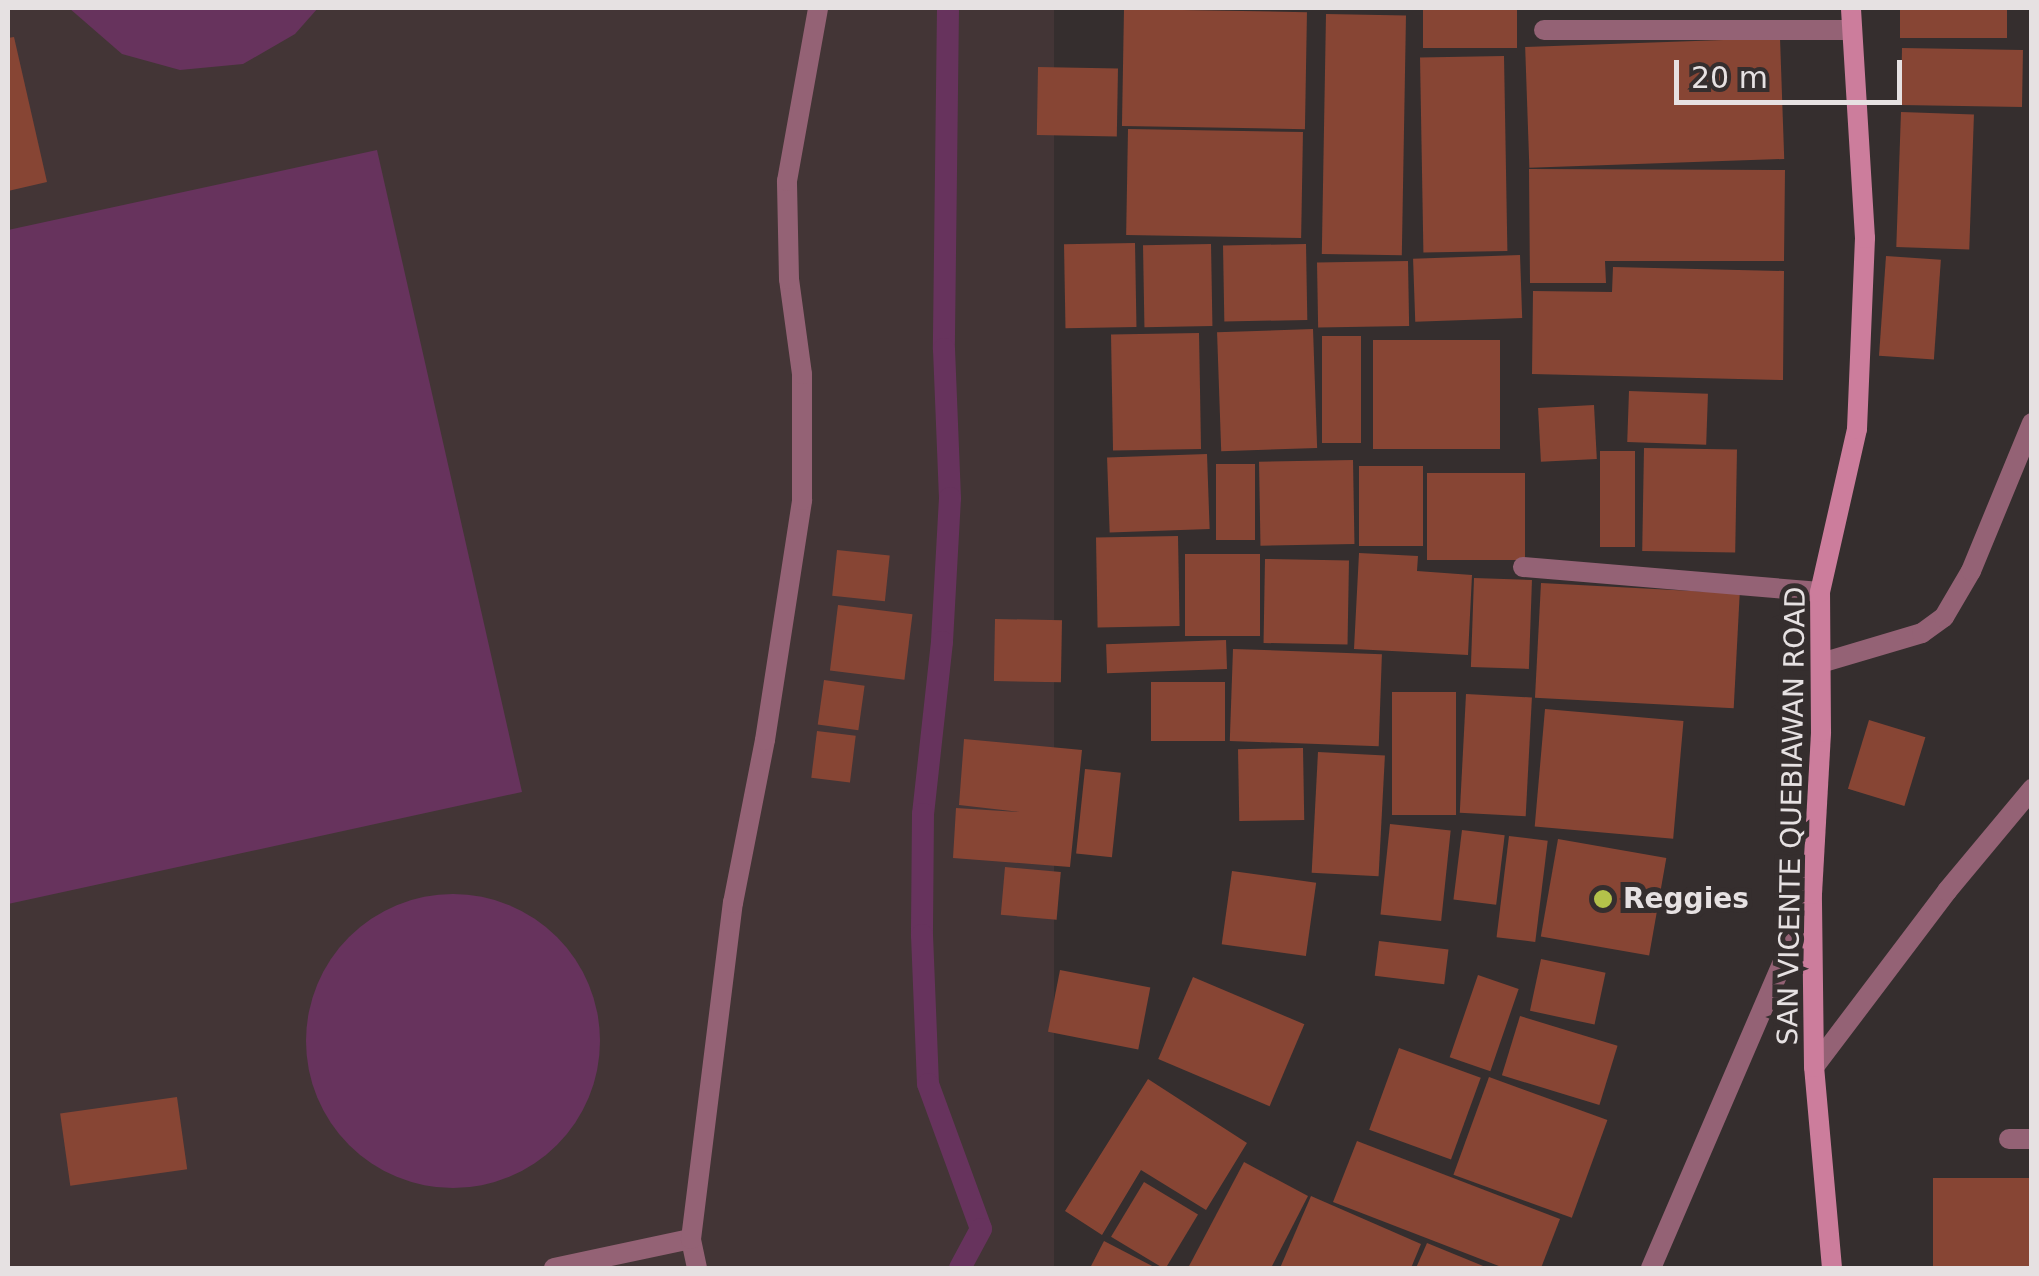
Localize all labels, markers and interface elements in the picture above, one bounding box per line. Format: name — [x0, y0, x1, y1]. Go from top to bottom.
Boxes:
scale bar — [1679, 40, 1906, 102]
text: 20 m — [1691, 60, 1768, 95]
street label: SAN VICENTE QUEBIAWAN ROAD — [1771, 586, 1813, 1046]
place label: Reggies — [1623, 882, 1749, 916]
marker: Reggies — [1592, 888, 1614, 910]

